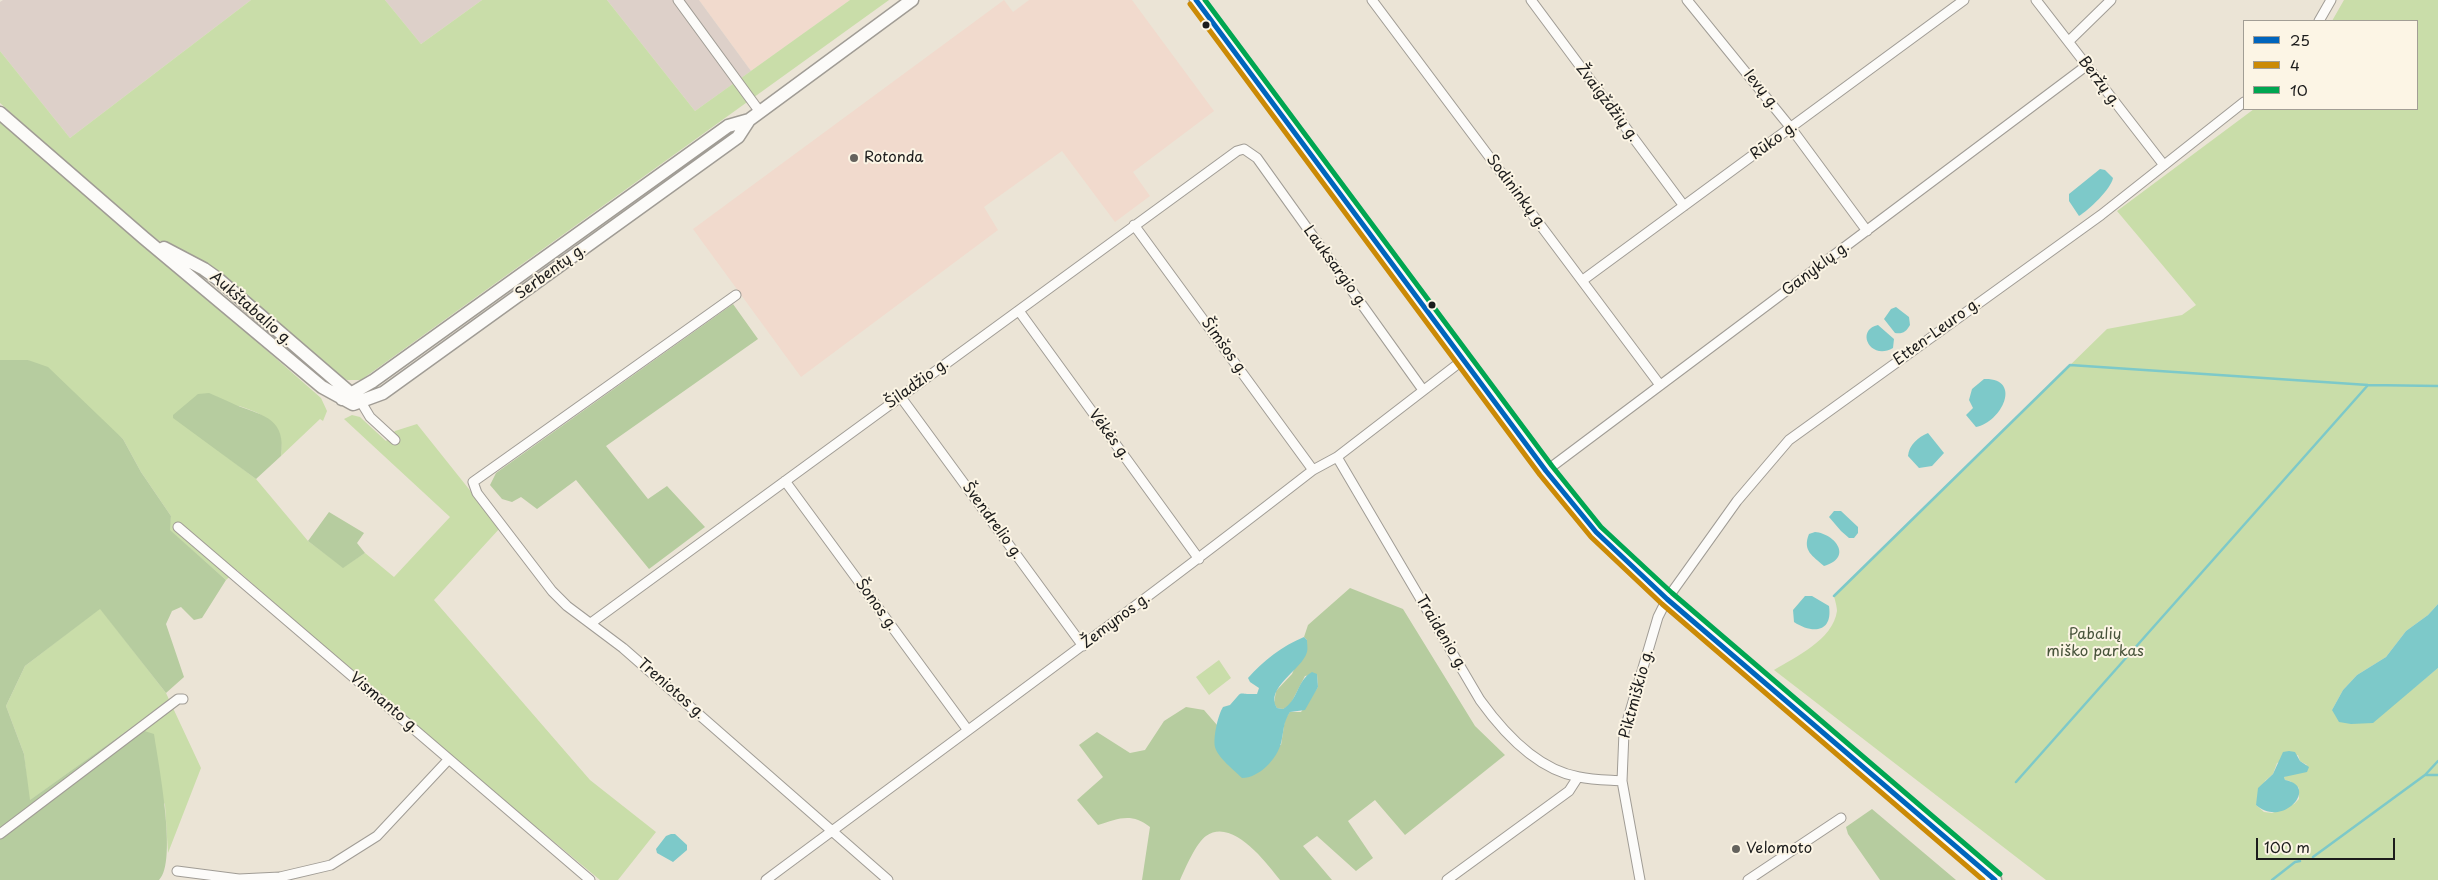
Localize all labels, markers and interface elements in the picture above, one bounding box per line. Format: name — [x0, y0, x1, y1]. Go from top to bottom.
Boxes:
unlabelled marker — [1201, 20, 1211, 30]
legend — [2243, 20, 2418, 110]
text: 25 — [2290, 28, 2310, 51]
street label: Beržų g. — [2074, 53, 2124, 111]
text: 4 — [2290, 53, 2300, 76]
street label: Žvaigždžių g. — [1572, 60, 1642, 146]
street label: Ievų g. — [1739, 66, 1783, 114]
text: 10 — [2290, 78, 2308, 101]
street label: Rūko g. — [1747, 118, 1801, 164]
place label: Rotonda — [864, 149, 924, 167]
street label: Sodininkų g. — [1482, 151, 1550, 233]
marker: Rotonda — [848, 152, 860, 164]
street label: Lauksargio g. — [1299, 222, 1371, 312]
street label: Ganyklų g. — [1779, 238, 1853, 300]
street label: Serbentų g. — [512, 240, 590, 304]
street label: Aukštabalio g. — [206, 268, 296, 350]
street label: Etten-Leuro g. — [1890, 294, 1984, 370]
unlabelled marker — [1427, 300, 1437, 310]
street label: Šimšos g. — [1197, 315, 1251, 379]
street label: Šiladžio g. — [882, 355, 952, 413]
street label: Vėkės g. — [1085, 406, 1133, 464]
street label: Švendrelio g. — [958, 479, 1026, 563]
street label: Šonos g. — [851, 575, 901, 635]
street label: Žemynos g. — [1078, 589, 1154, 653]
street label: Traidenio g. — [1411, 592, 1471, 674]
park label: Pabalių miško parkas — [2046, 626, 2144, 661]
street label: Piktmiškio g. — [1616, 647, 1658, 741]
street label: Treniotos g. — [634, 655, 708, 723]
street label: Vismanto g. — [346, 669, 422, 737]
scale bar — [2258, 828, 2397, 860]
text: 100 m — [2264, 835, 2310, 858]
place label: Velomoto — [1746, 840, 1812, 858]
marker: Velomoto — [1730, 843, 1742, 855]

